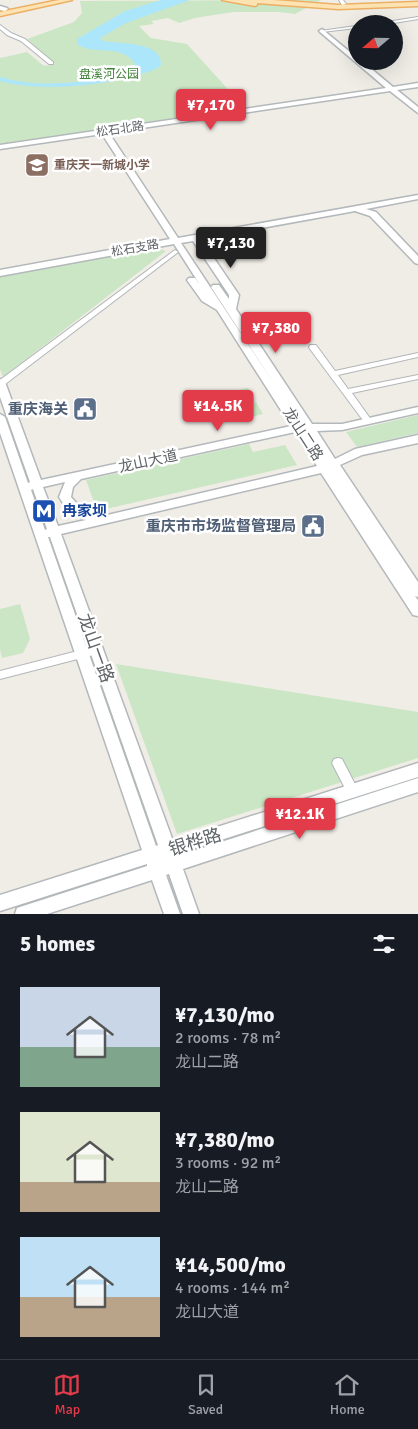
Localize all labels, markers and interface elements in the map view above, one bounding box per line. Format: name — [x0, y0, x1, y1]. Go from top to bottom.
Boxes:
north arrow — [348, 15, 402, 70]
map controls — [348, 15, 403, 70]
park label: 盘溪河公园 — [79, 67, 139, 82]
pin: ¥7,170 — [170, 88, 252, 131]
text: ¥7,170 — [187, 95, 235, 115]
street label: 松石北路 — [95, 119, 145, 140]
school or university icon: 重庆天一新城小学 — [24, 152, 50, 178]
place label: 重庆天一新城小学 — [54, 158, 150, 173]
pin: ¥7,130 — [190, 226, 272, 269]
text: ¥7,130 — [207, 233, 255, 253]
street label: 松石支路 — [110, 237, 160, 260]
pin: ¥7,380 — [235, 312, 317, 354]
text: ¥7,380 — [252, 318, 300, 338]
pin: ¥14.5K — [177, 390, 259, 432]
public building icon: 重庆海关 — [72, 396, 98, 422]
text: ¥14.5K — [193, 396, 243, 416]
place label: 重庆海关 — [8, 400, 68, 418]
street label: 龙山二路 — [279, 404, 327, 464]
street label: 龙山大道 — [117, 446, 179, 476]
metro station icon: 冉家坝 — [31, 498, 57, 524]
place label: 冉家坝 — [62, 502, 107, 520]
public building icon: 重庆市市场监督管理局 — [300, 513, 326, 539]
place label: 重庆市市场监督管理局 — [146, 517, 296, 535]
street label: 龙山一路 — [73, 610, 119, 686]
pin: ¥12.1K — [259, 798, 341, 840]
text: ¥12.1K — [275, 804, 325, 824]
street label: 银桦路 — [166, 824, 224, 860]
icon: filters — [370, 930, 398, 958]
text: 5 homes — [20, 931, 95, 957]
text: ¥7,130/mo — [175, 1002, 274, 1028]
icon: home — [60, 1007, 120, 1067]
text: 2 rooms · 78 m² — [175, 1028, 281, 1048]
text: 龙山二路 — [175, 1052, 239, 1072]
text: ¥7,380/mo — [175, 1127, 274, 1153]
icon: home — [60, 1132, 120, 1192]
text: 3 rooms · 92 m² — [175, 1153, 281, 1173]
text: 龙山二路 — [175, 1177, 239, 1197]
text: ¥14,500/mo — [175, 1252, 286, 1278]
icon: home — [60, 1257, 120, 1317]
text: 4 rooms · 144 m² — [175, 1278, 290, 1298]
text: 龙山大道 — [175, 1302, 239, 1322]
tab: Map — [53, 1371, 81, 1418]
tab: Saved — [188, 1371, 223, 1418]
tab: Home — [330, 1371, 365, 1418]

